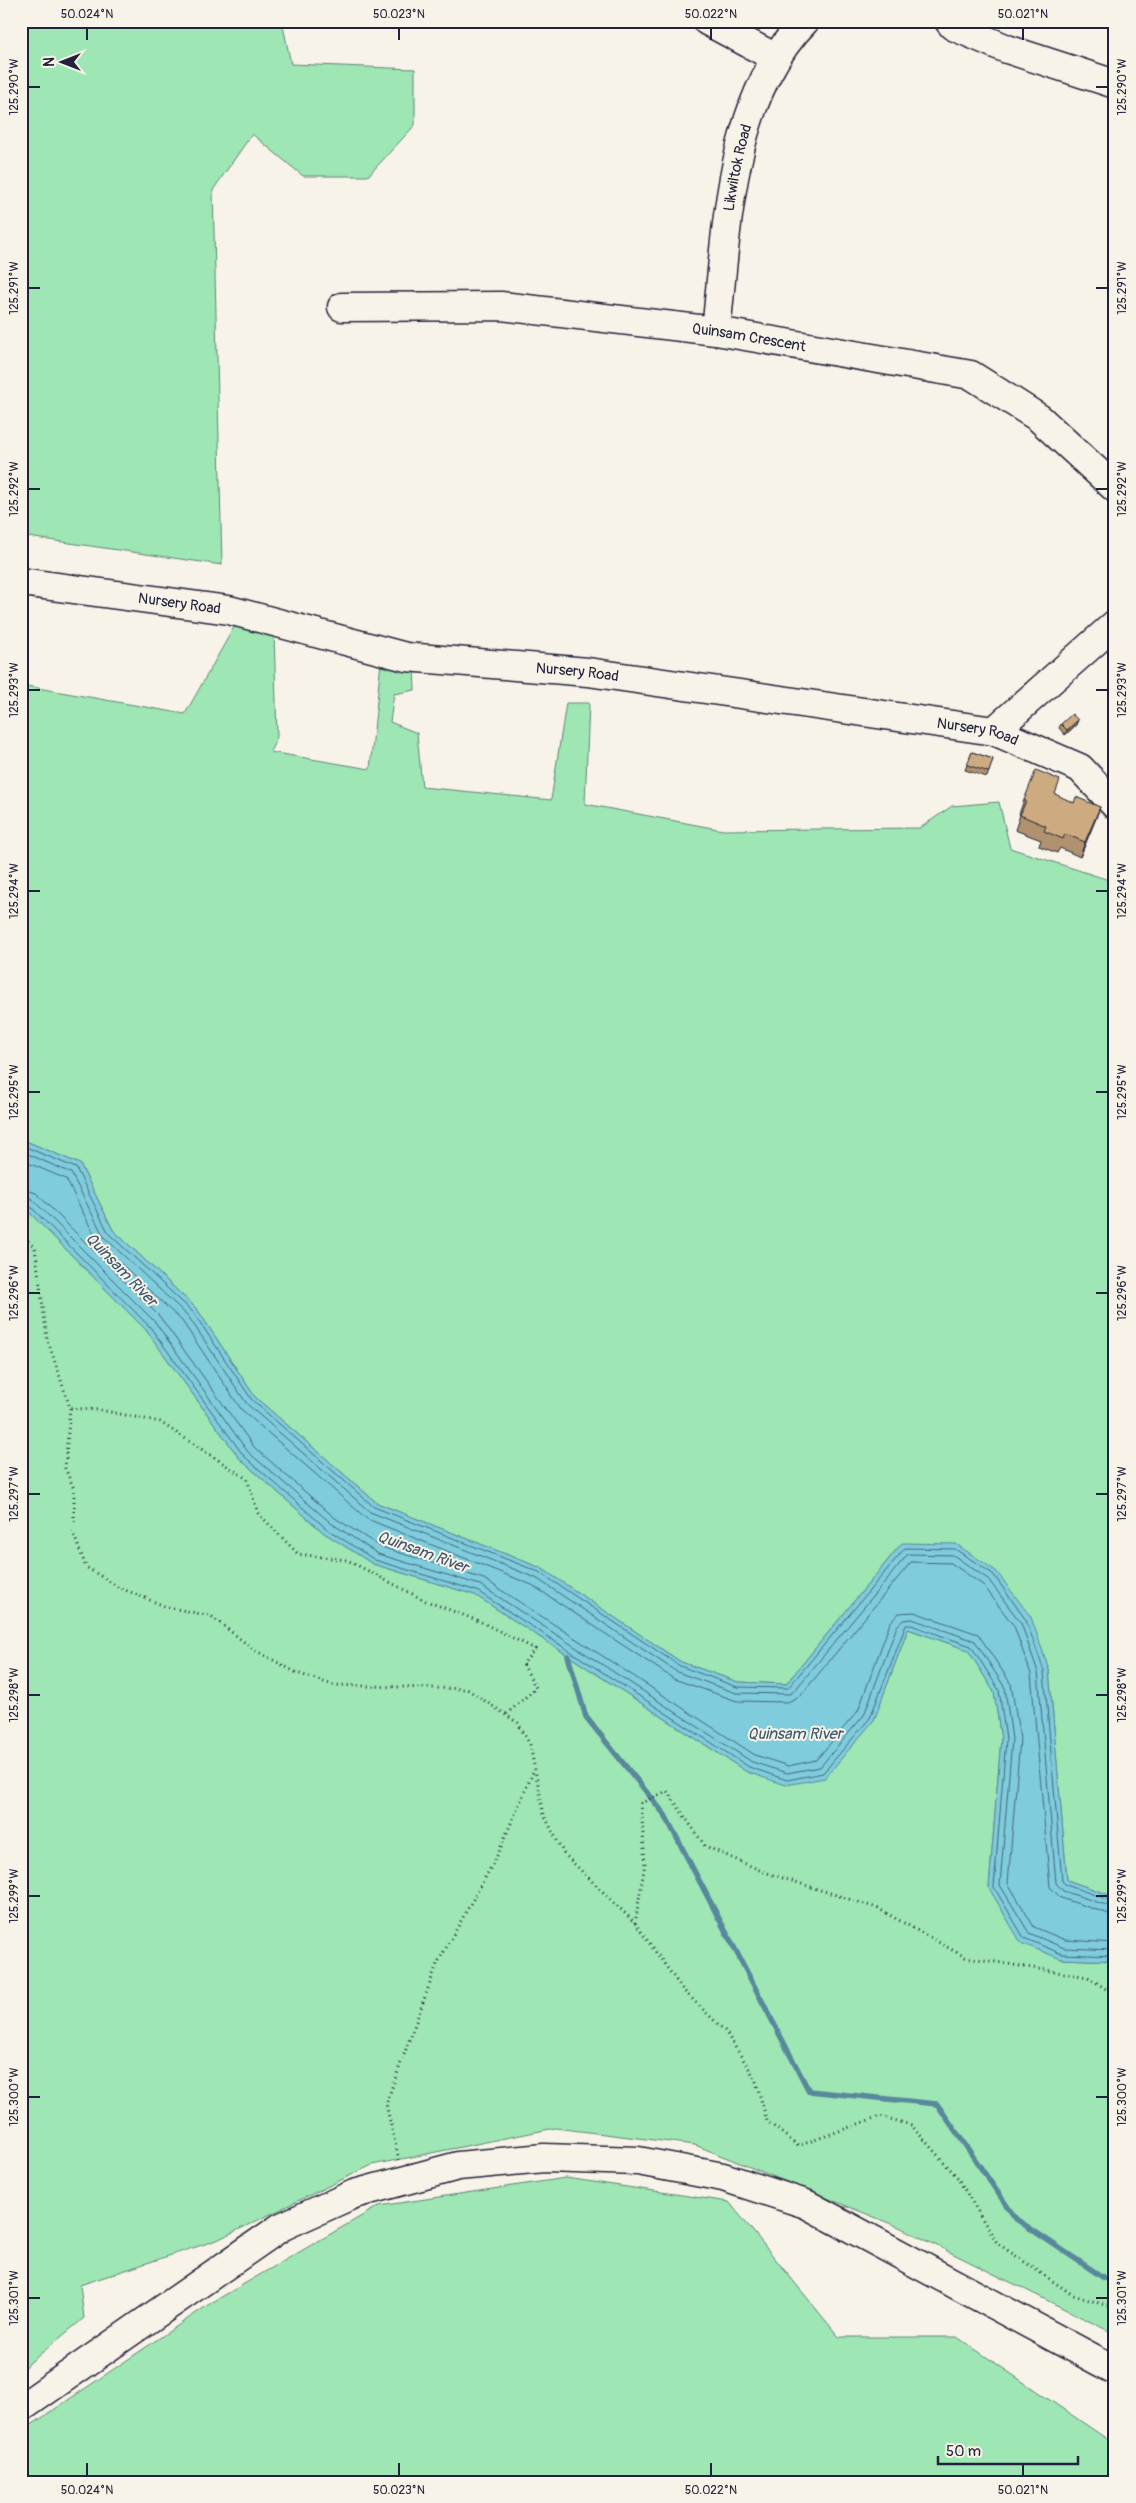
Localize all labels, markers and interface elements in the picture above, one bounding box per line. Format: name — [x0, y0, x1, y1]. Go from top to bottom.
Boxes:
text: 50.024°N — [61, 7, 113, 22]
text: 50.023°N — [373, 7, 425, 22]
text: 50.022°N — [685, 7, 737, 22]
text: 50.021°N — [998, 7, 1048, 22]
north arrow — [38, 38, 88, 88]
text: N — [41, 57, 58, 67]
text: 125.290°W — [7, 58, 22, 116]
text: 125.290°W — [1115, 58, 1130, 116]
street label: Likwiltok Road — [720, 122, 756, 212]
text: 125.291°W — [7, 261, 22, 315]
text: 125.291°W — [1115, 261, 1130, 315]
street label: Quinsam Crescent — [691, 319, 808, 357]
text: 125.292°W — [7, 461, 22, 517]
text: 125.292°W — [1115, 461, 1130, 517]
street label: Nursery Road — [137, 589, 222, 619]
street label: Nursery Road — [535, 659, 620, 686]
text: 125.293°W — [7, 662, 22, 718]
text: 125.293°W — [1115, 662, 1130, 718]
street label: Nursery Road — [936, 714, 1021, 750]
text: 125.294°W — [7, 863, 22, 919]
text: 125.294°W — [1115, 863, 1130, 919]
text: 125.295°W — [7, 1064, 22, 1120]
text: 125.295°W — [1115, 1064, 1130, 1120]
water label: Quinsam River — [81, 1229, 163, 1312]
text: 125.296°W — [7, 1265, 22, 1321]
text: 125.296°W — [1115, 1265, 1130, 1321]
text: 125.297°W — [7, 1466, 22, 1522]
text: 125.297°W — [1115, 1466, 1130, 1522]
water label: Quinsam River — [375, 1526, 473, 1578]
text: 125.298°W — [7, 1668, 22, 1722]
text: 125.298°W — [1115, 1668, 1130, 1722]
water label: Quinsam River — [748, 1724, 845, 1744]
text: 125.299°W — [7, 1868, 22, 1924]
text: 125.299°W — [1115, 1868, 1130, 1924]
text: 125.300°W — [7, 2067, 22, 2127]
text: 125.300°W — [1115, 2067, 1130, 2127]
text: 125.301°W — [7, 2270, 22, 2326]
text: 125.301°W — [1115, 2270, 1130, 2326]
scale bar — [938, 2433, 1078, 2465]
text: 50 m — [946, 2442, 981, 2461]
text: 50.024°N — [61, 2483, 113, 2498]
text: 50.023°N — [373, 2483, 425, 2498]
text: 50.022°N — [685, 2483, 737, 2498]
text: 50.021°N — [998, 2483, 1048, 2498]

